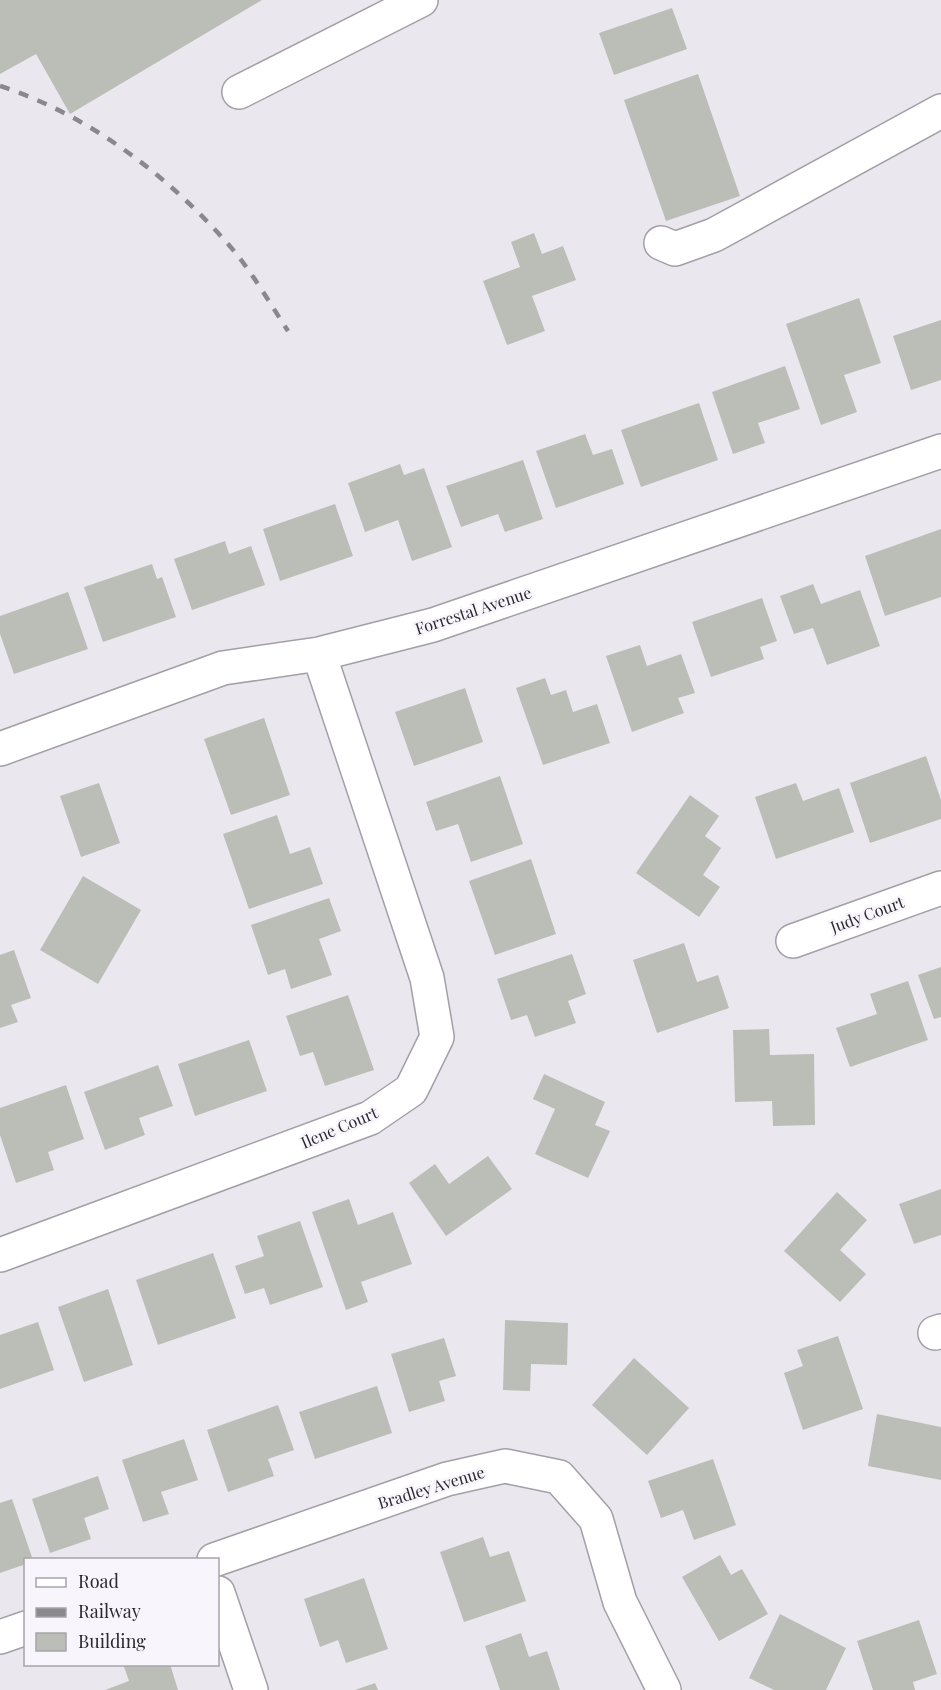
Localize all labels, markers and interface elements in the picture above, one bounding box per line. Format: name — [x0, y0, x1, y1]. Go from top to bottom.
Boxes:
street label: Forrestal Avenue — [412, 581, 534, 639]
street label: Judy Court — [826, 891, 907, 937]
street label: Ilene Court — [297, 1101, 381, 1153]
street label: Bradley Avenue — [375, 1461, 487, 1513]
legend — [24, 1558, 219, 1666]
text: Road — [78, 1569, 119, 1593]
text: Railway — [78, 1599, 141, 1623]
text: Building — [78, 1629, 146, 1653]

